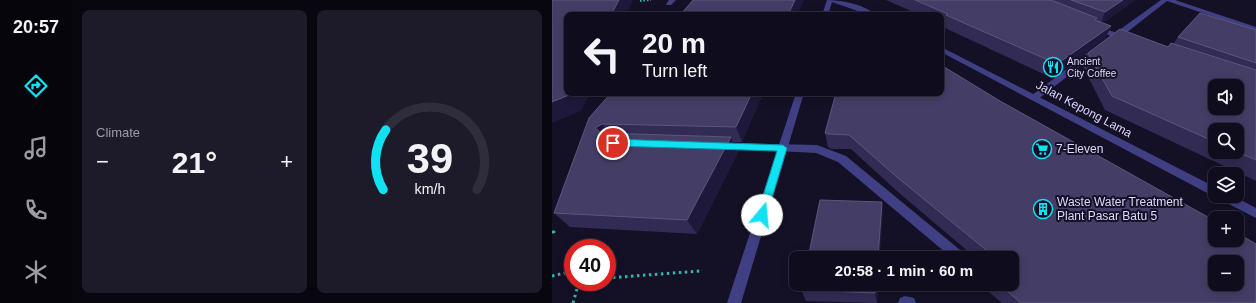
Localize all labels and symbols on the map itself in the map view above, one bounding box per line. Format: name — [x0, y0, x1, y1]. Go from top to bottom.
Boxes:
restaurant icon: Ancient City Coffee — [1042, 56, 1064, 78]
place label: Ancient City Coffee — [1067, 56, 1117, 79]
street label: Jalan Kepong Lama — [1034, 78, 1135, 140]
pin — [596, 126, 630, 160]
supermarket icon: 7-Eleven — [1031, 138, 1053, 160]
place label: 7-Eleven — [1056, 142, 1103, 156]
position arrow — [741, 194, 783, 236]
place label: Waste Water Treatment Plant Pasar Batu 5 — [1057, 195, 1183, 223]
building icon: Waste Water Treatment Plant Pasar Batu 5 — [1032, 198, 1054, 220]
speed limit sign: 40 — [564, 239, 616, 291]

